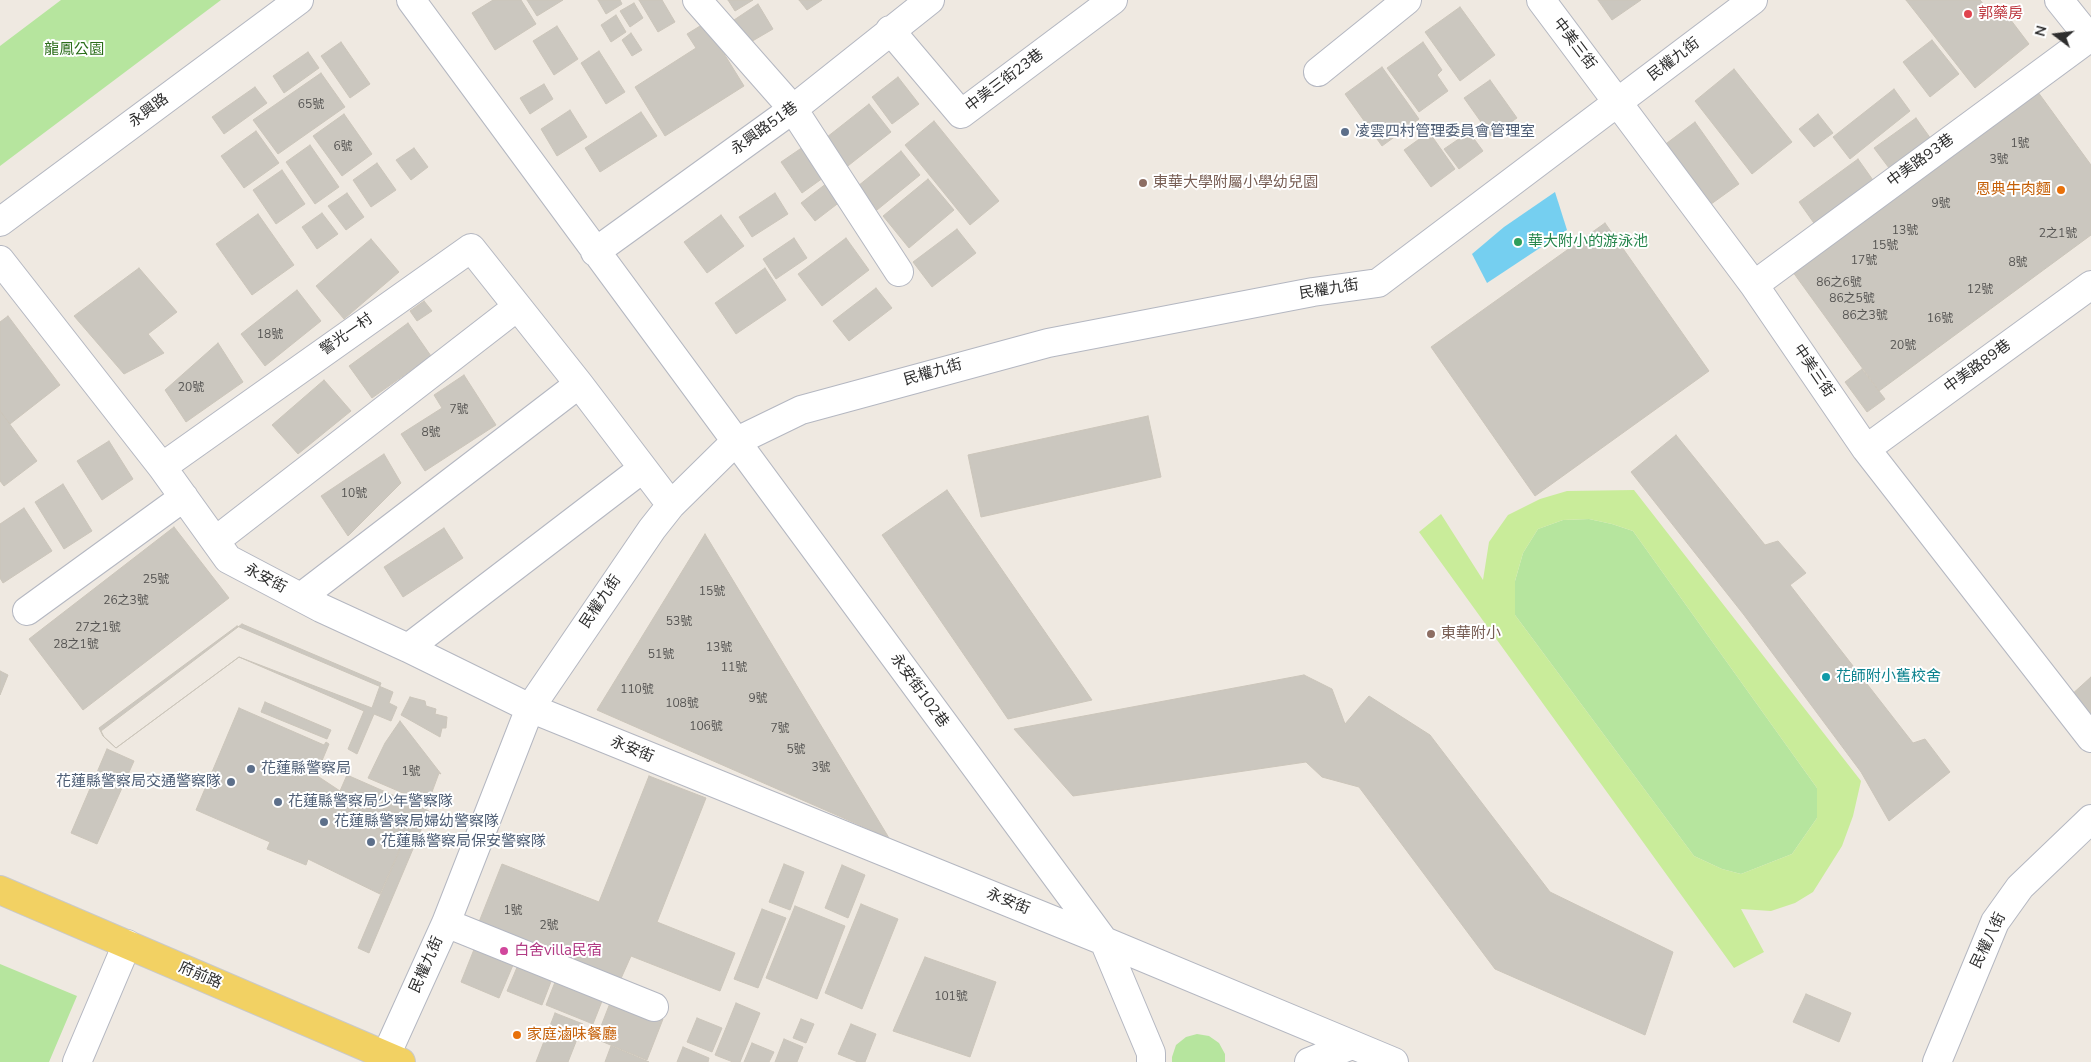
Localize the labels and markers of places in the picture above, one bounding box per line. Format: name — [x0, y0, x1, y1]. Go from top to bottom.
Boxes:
place label: 郭藥房 — [1978, 5, 2023, 23]
marker: 郭藥房 — [1962, 8, 1974, 20]
place label: 凌雲四村管理委員會管理室 — [1355, 123, 1535, 141]
marker: 凌雲四村管理委員會管理室 — [1339, 126, 1351, 138]
place label: 東華大學附屬小學幼兒園 — [1153, 174, 1318, 192]
marker: 東華大學附屬小學幼兒園 — [1137, 177, 1149, 189]
place label: 恩典牛肉麵 — [1976, 181, 2051, 199]
marker: 恩典牛肉麵 — [2055, 184, 2067, 196]
place label: 華大附小的游泳池 — [1528, 233, 1648, 251]
marker: 華大附小的游泳池 — [1512, 236, 1524, 248]
place label: 東華附小 — [1441, 625, 1501, 643]
marker: 東華附小 — [1425, 628, 1437, 640]
place label: 花師附小舊校舍 — [1836, 668, 1941, 686]
marker: 花師附小舊校舍 — [1820, 671, 1832, 683]
place label: 花蓮縣警察局 — [261, 760, 351, 778]
marker: 花蓮縣警察局 — [245, 763, 257, 775]
place label: 花蓮縣警察局交通警察隊 — [56, 773, 221, 791]
marker: 花蓮縣警察局交通警察隊 — [225, 776, 237, 788]
place label: 花蓮縣警察局少年警察隊 — [288, 793, 453, 811]
marker: 花蓮縣警察局少年警察隊 — [272, 796, 284, 808]
place label: 花蓮縣警察局婦幼警察隊 — [334, 813, 499, 831]
marker: 花蓮縣警察局婦幼警察隊 — [318, 816, 330, 828]
place label: 花蓮縣警察局保安警察隊 — [381, 833, 546, 851]
marker: 花蓮縣警察局保安警察隊 — [365, 836, 377, 848]
place label: 白舍villa民宿 — [514, 942, 602, 960]
marker: 白舍villa民宿 — [498, 945, 510, 957]
place label: 家庭滷味餐廳 — [527, 1026, 617, 1044]
marker: 家庭滷味餐廳 — [511, 1029, 523, 1041]

